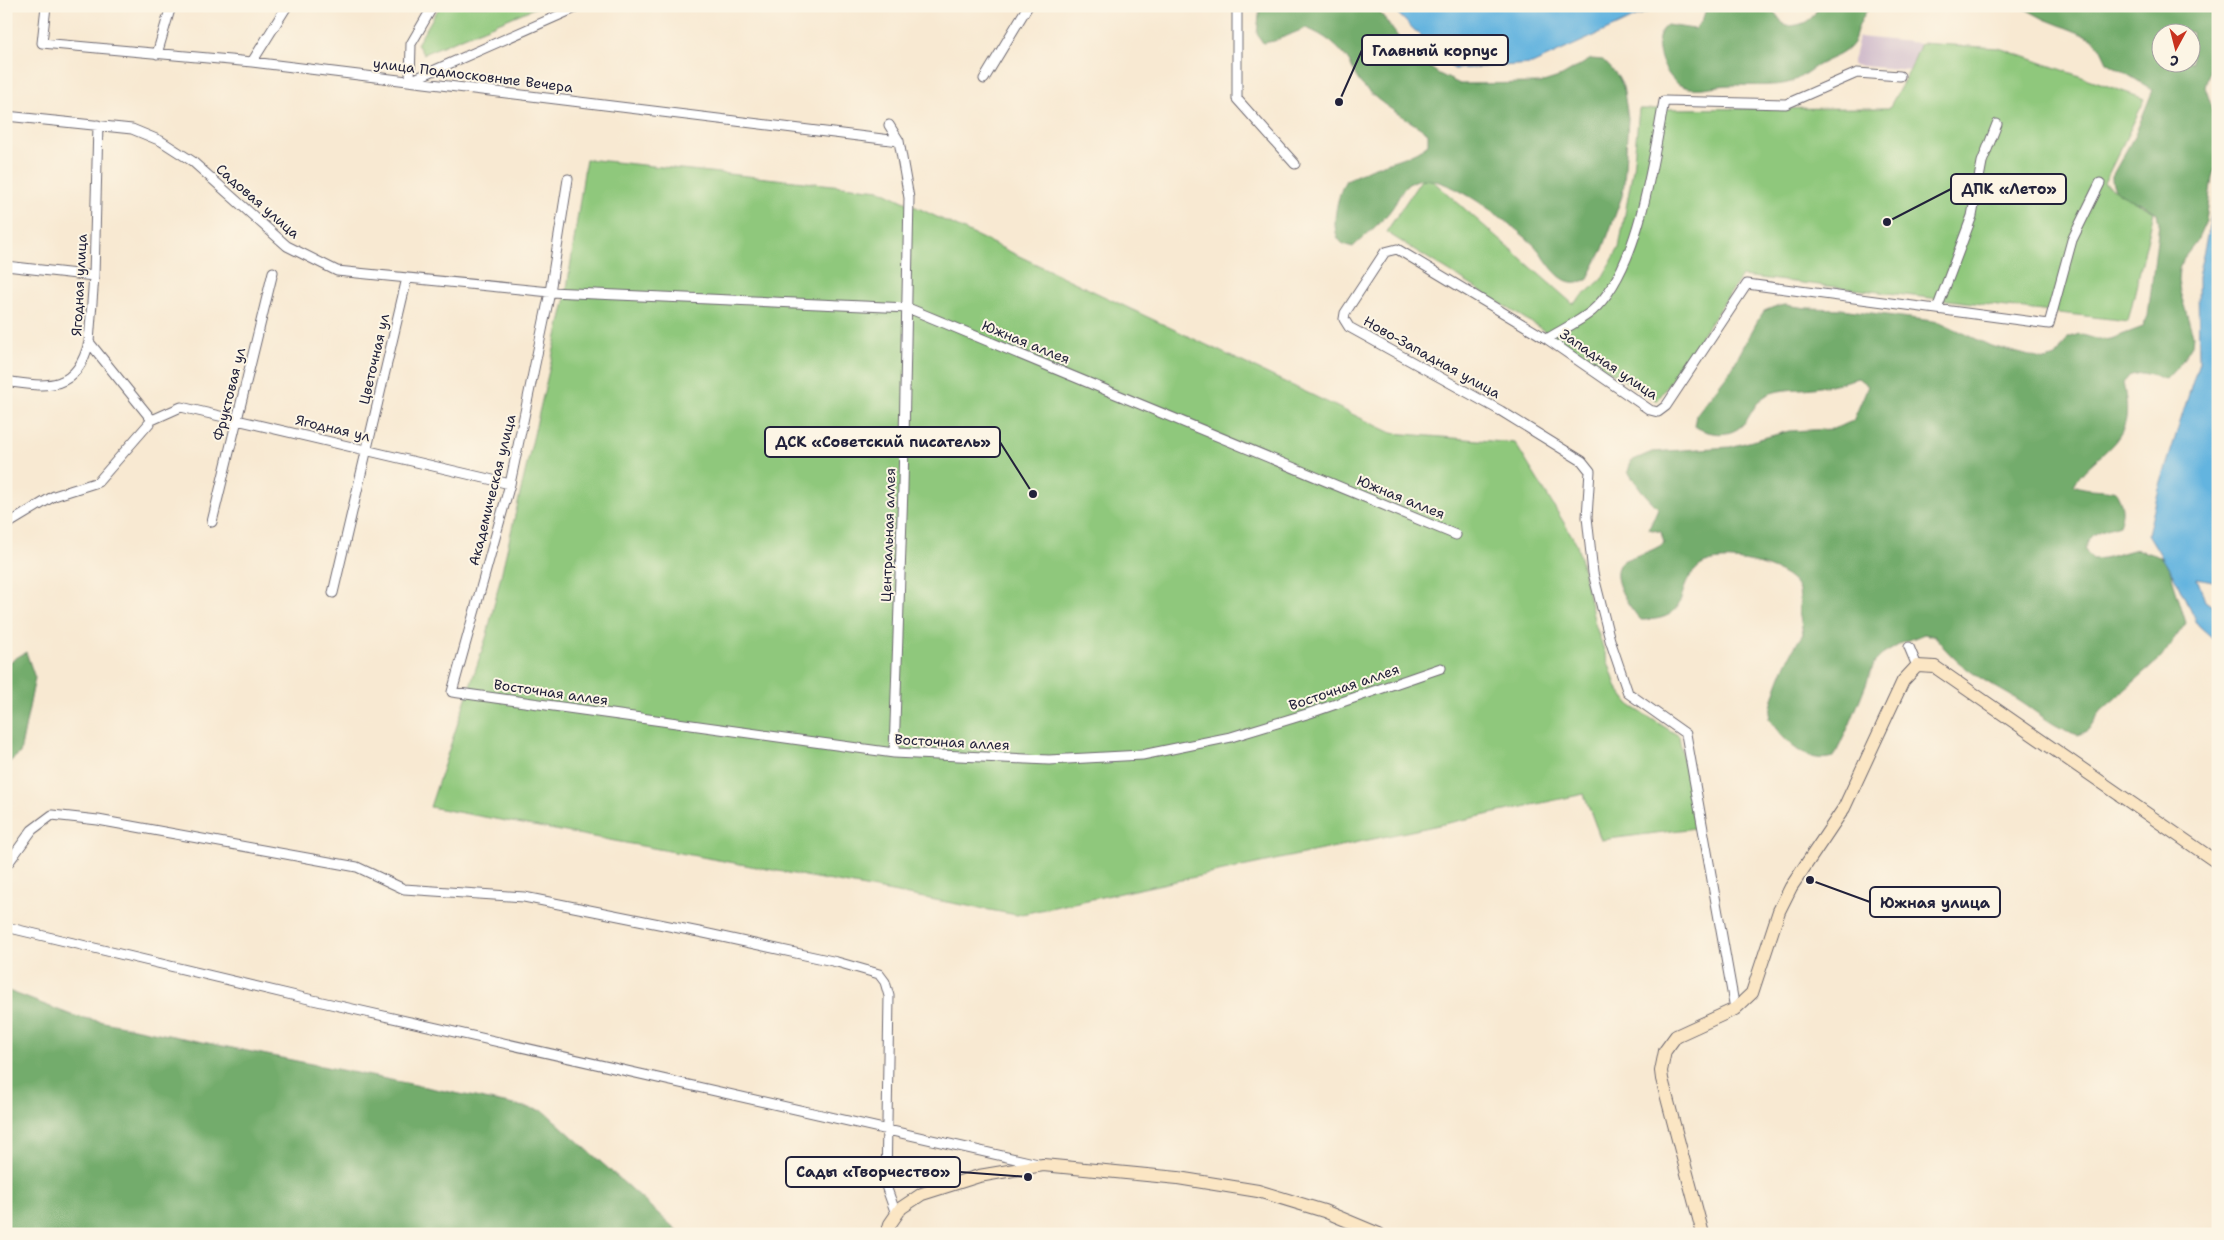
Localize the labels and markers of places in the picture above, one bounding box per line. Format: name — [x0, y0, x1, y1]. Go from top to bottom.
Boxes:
callout: Главный корпус — [1362, 35, 1508, 65]
callout: ДПК «Лето» — [1951, 174, 2066, 204]
callout: ДСК «Советский писатель» — [765, 427, 1000, 457]
callout: Южная улица — [1870, 887, 2000, 917]
callout: Сады «Творчество» — [786, 1157, 960, 1187]

